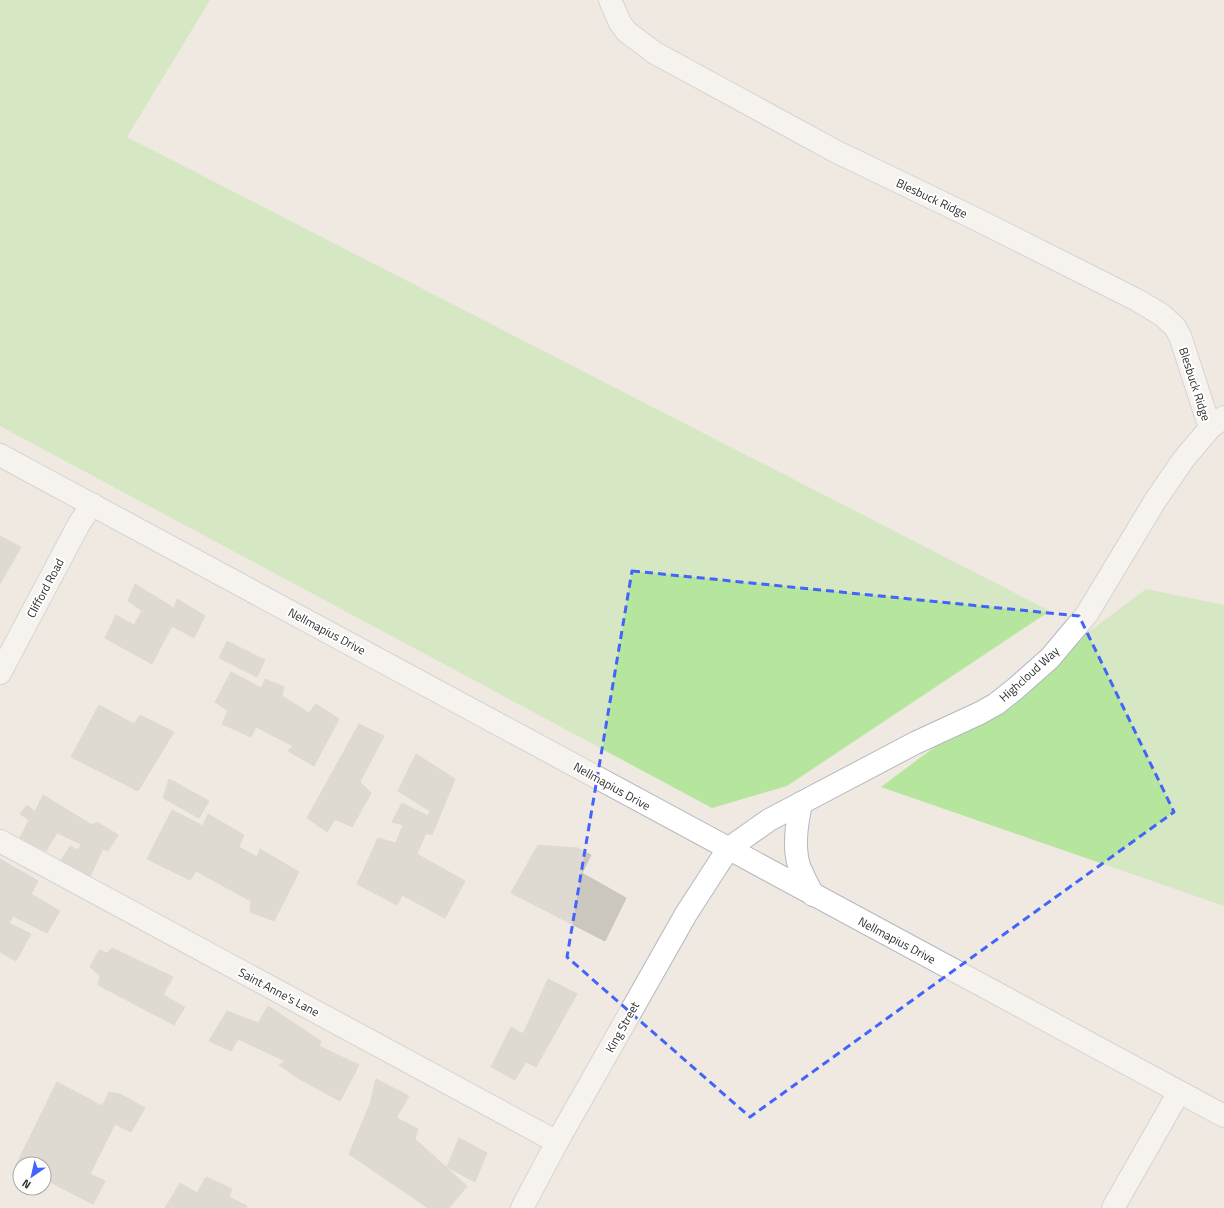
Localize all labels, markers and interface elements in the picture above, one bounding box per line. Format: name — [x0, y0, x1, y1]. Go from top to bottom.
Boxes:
street label: Blesbuck Ridge — [893, 173, 971, 223]
street label: Blesbuck Ridge — [1174, 345, 1216, 423]
street label: Clifford Road — [21, 555, 69, 621]
street label: Nellmapius Drive — [285, 603, 369, 659]
street label: Highcloud Way — [995, 642, 1063, 706]
street label: Nellmapius Drive — [570, 757, 654, 815]
street label: Nellmapius Drive — [855, 912, 939, 968]
street label: Saint Anne's Lane — [235, 963, 323, 1021]
street label: King Street — [600, 997, 644, 1056]
north arrow — [12, 1156, 52, 1196]
text: N — [19, 1176, 34, 1193]

